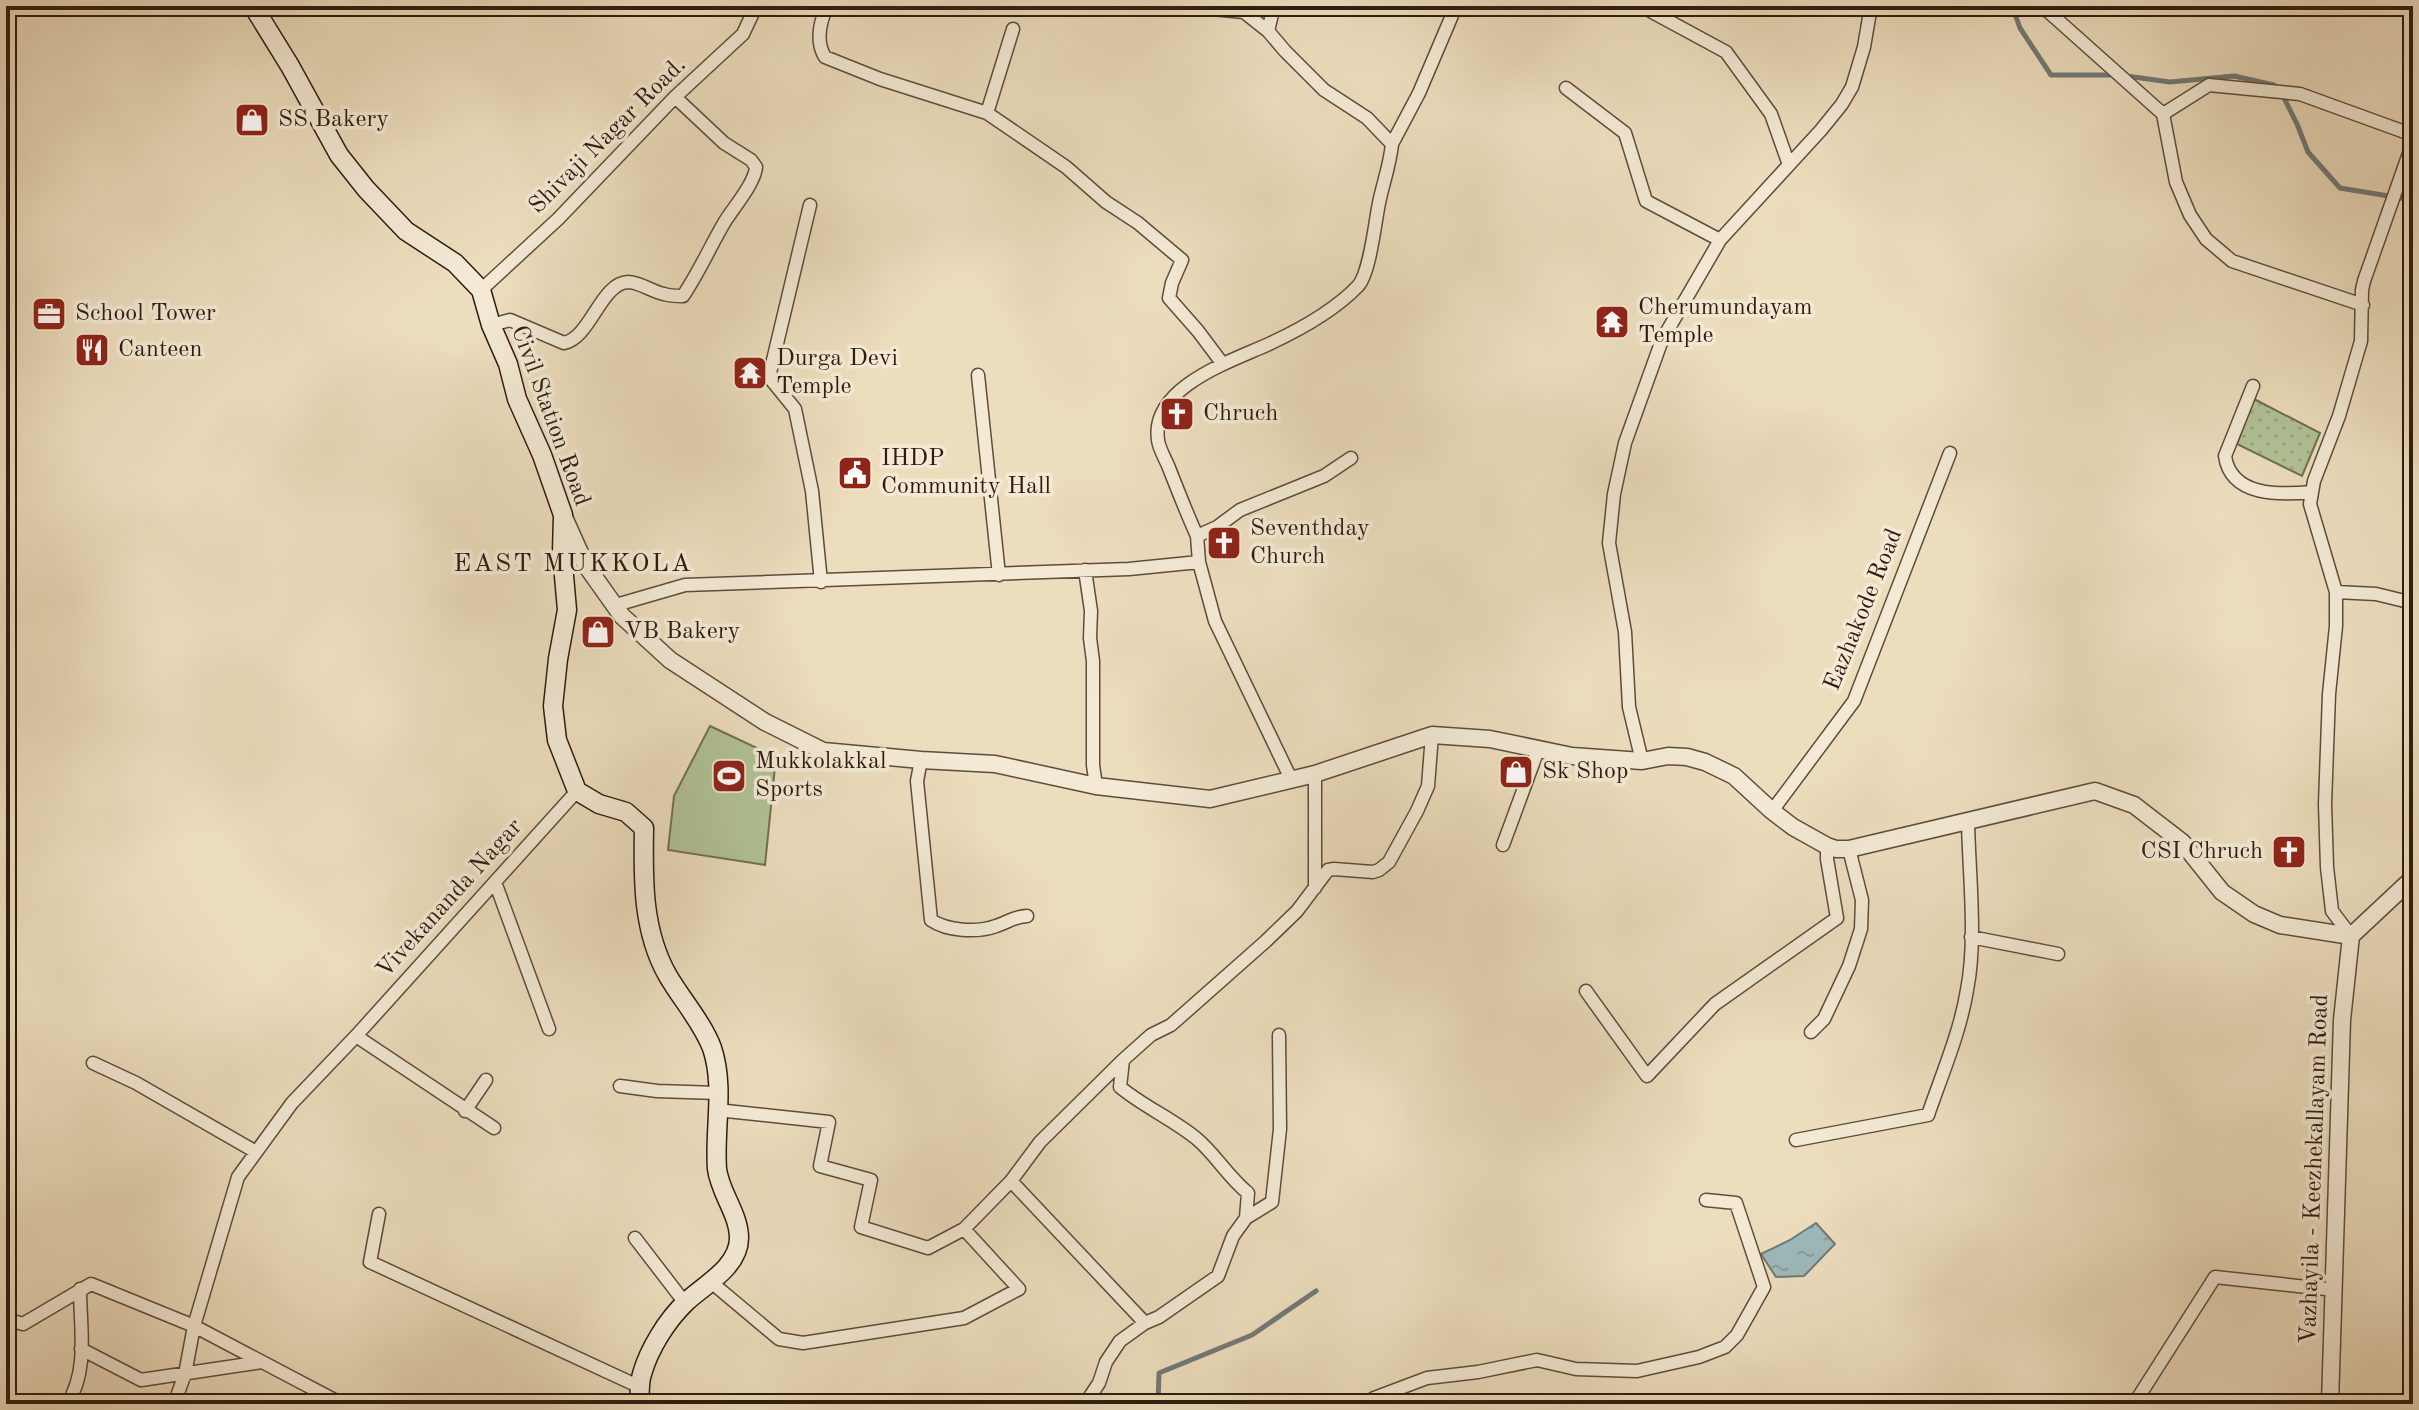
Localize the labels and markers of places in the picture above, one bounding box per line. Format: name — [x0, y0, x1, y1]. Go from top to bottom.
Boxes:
shop icon: SS Bakery — [233, 101, 271, 139]
place label: SS Bakery — [278, 108, 389, 132]
office icon: School Tower — [30, 295, 68, 333]
place label: Cherumundayam Temple — [1638, 296, 1813, 348]
place label: School Tower — [75, 302, 216, 326]
temple icon: Cherumundayam Temple — [1593, 303, 1631, 341]
restaurant icon: Canteen — [73, 331, 111, 369]
place label: Canteen — [118, 338, 202, 362]
place label: Durga Devi Temple — [776, 347, 898, 399]
temple icon: Durga Devi Temple — [731, 354, 769, 392]
church icon: Chruch — [1158, 395, 1196, 433]
place label: Chruch — [1203, 402, 1278, 426]
place label: IHDP Community Hall — [881, 447, 1051, 499]
public building icon: IHDP Community Hall — [836, 454, 874, 492]
place label: Seventhday Church — [1250, 517, 1370, 569]
church icon: Seventhday Church — [1205, 524, 1243, 562]
shop icon: VB Bakery — [579, 613, 617, 651]
place label: VB Bakery — [624, 620, 741, 644]
place label: Mukkolakkal Sports — [755, 750, 886, 802]
shop icon: Sk Shop — [1497, 753, 1535, 791]
sports icon: Mukkolakkal Sports — [710, 757, 748, 795]
place label: Sk Shop — [1542, 760, 1628, 784]
church icon: CSI Chruch — [2270, 833, 2308, 871]
place label: CSI Chruch — [2141, 840, 2263, 864]

